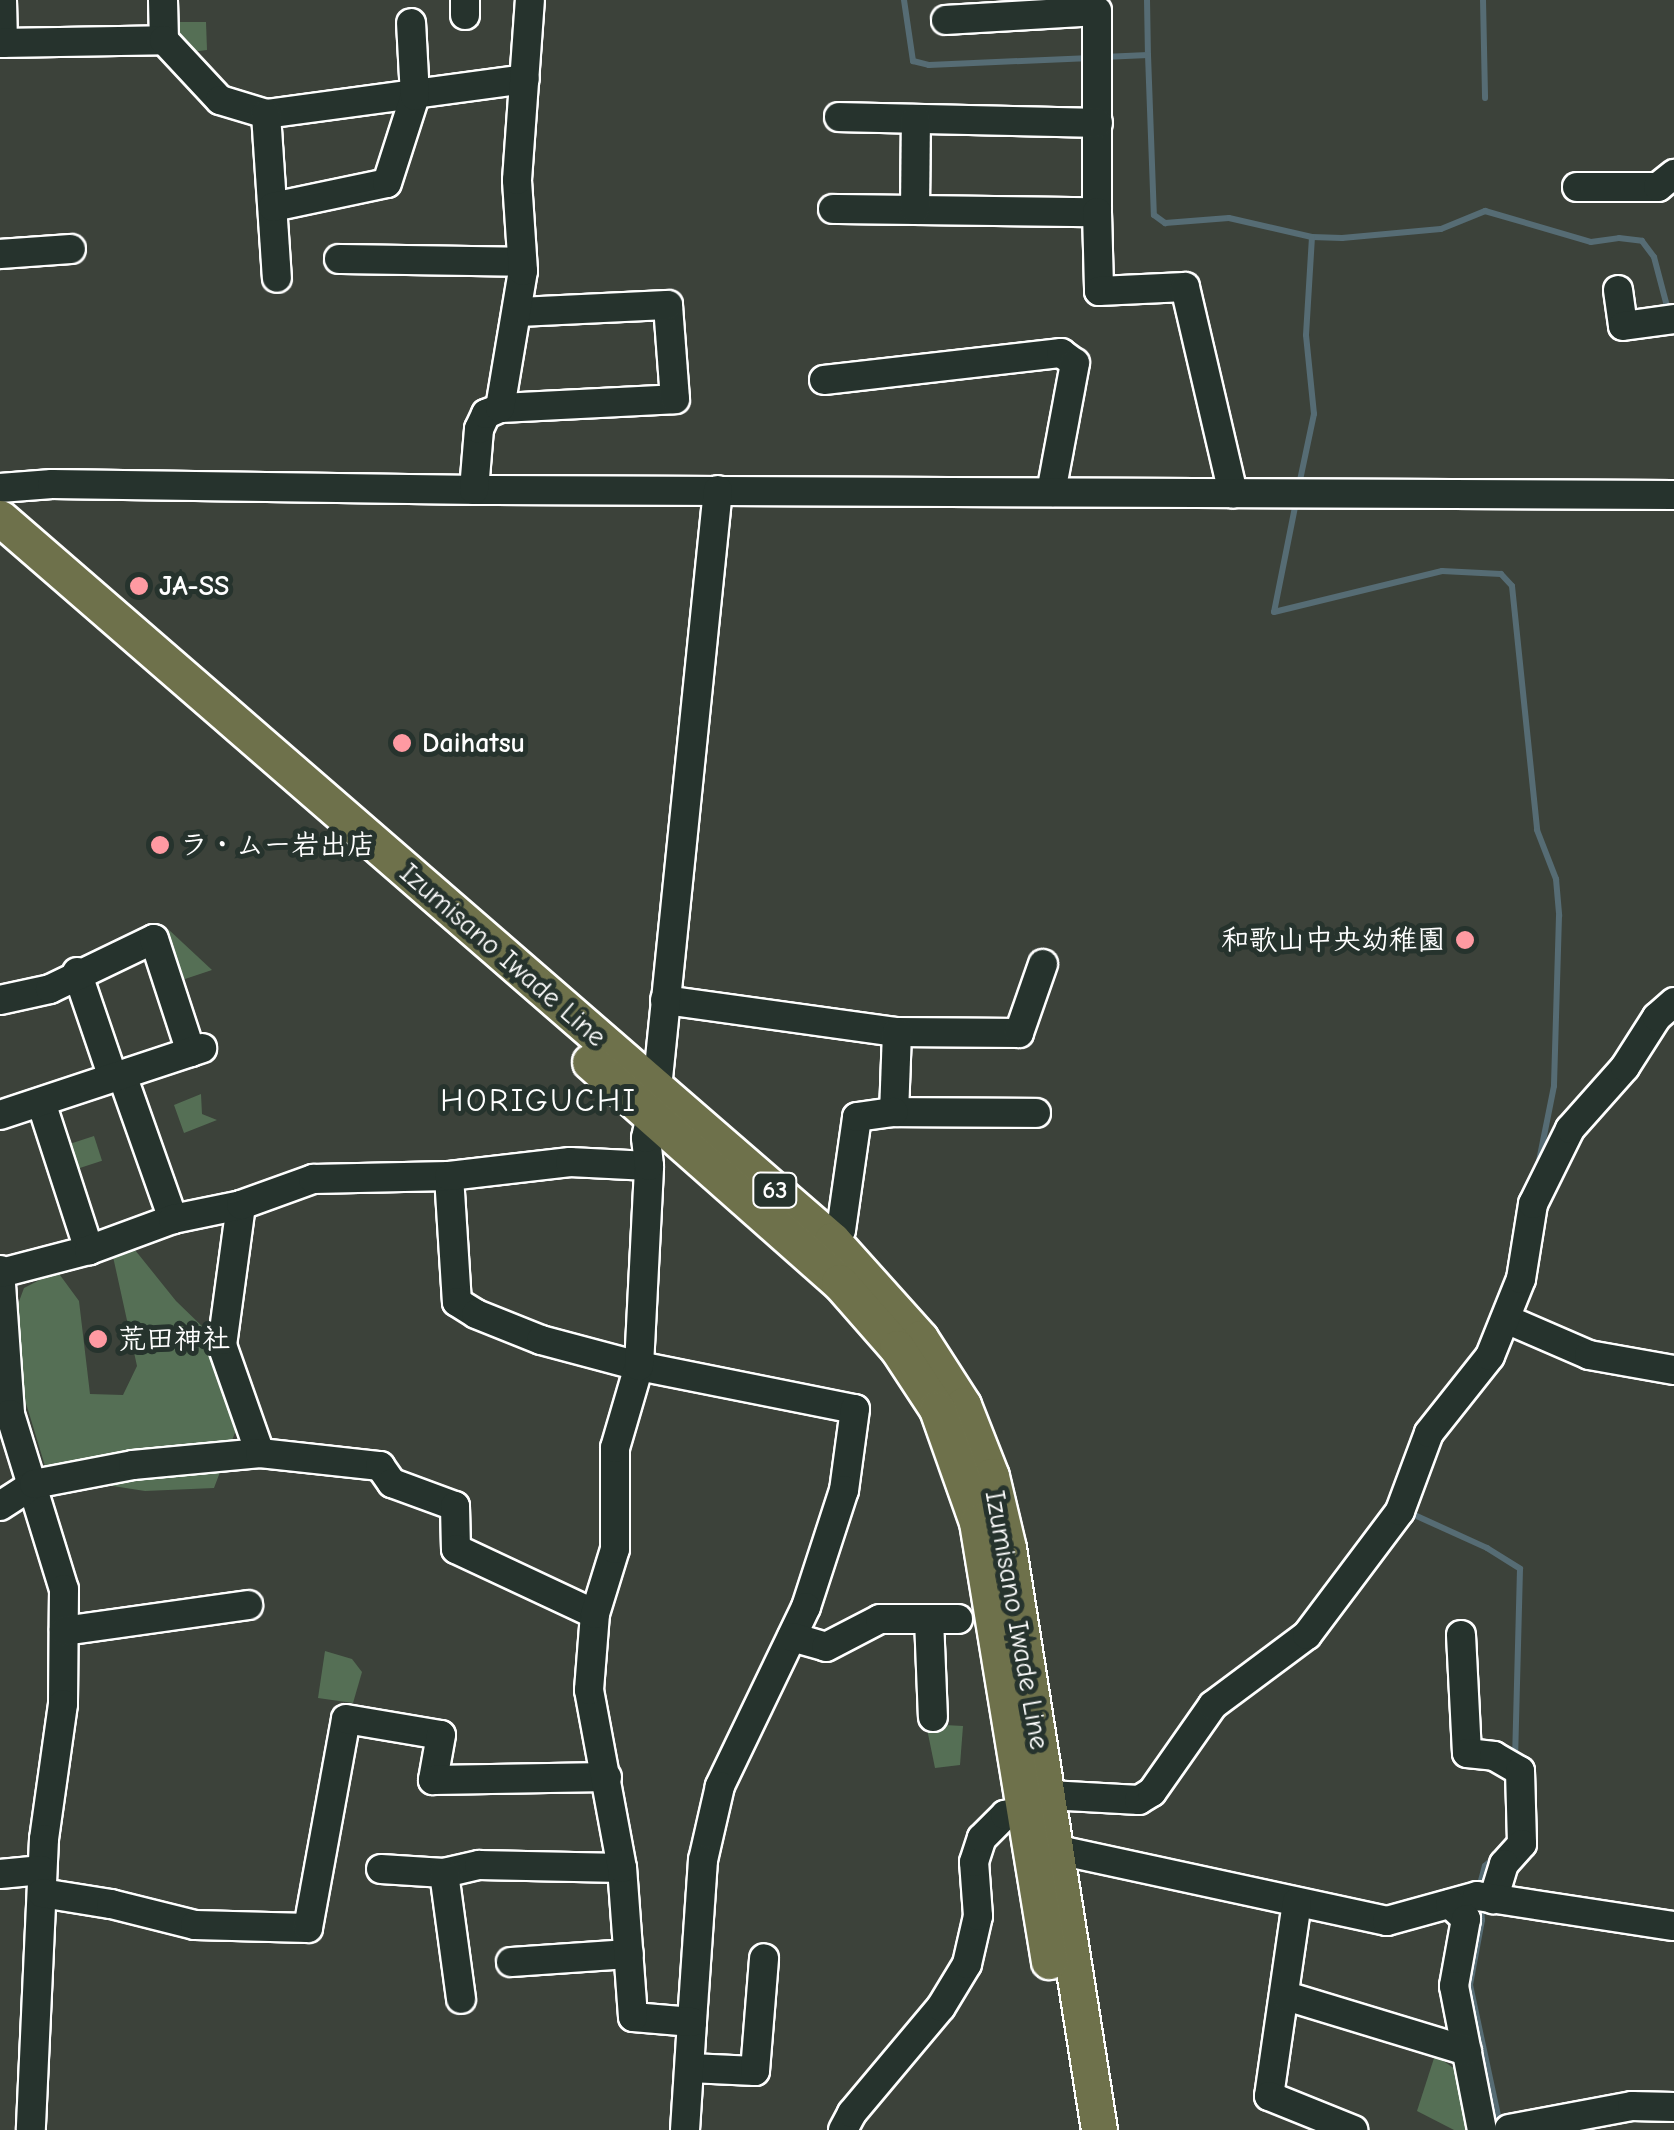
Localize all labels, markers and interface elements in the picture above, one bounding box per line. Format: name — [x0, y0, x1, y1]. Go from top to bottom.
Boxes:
place label: JA-SS — [159, 569, 229, 603]
marker: JA-SS — [128, 575, 150, 597]
place label: Daihatsu — [422, 726, 525, 760]
marker: Daihatsu — [391, 732, 413, 754]
place label: ラ・ムー岩出店 — [180, 828, 375, 862]
marker: ラ・ムー岩出店 — [149, 834, 171, 856]
street label: Izumisano Iwade Line — [393, 856, 613, 1054]
place label: 和歌山中央幼稚園 — [1221, 923, 1445, 957]
marker: 和歌山中央幼稚園 — [1454, 929, 1476, 951]
district label: HORIGUCHI — [440, 1082, 638, 1120]
road number: 63 — [750, 1170, 800, 1210]
place label: 荒田神社 — [118, 1322, 230, 1356]
marker: 荒田神社 — [87, 1328, 109, 1350]
street label: Izumisano Iwade Line — [978, 1488, 1056, 1752]

